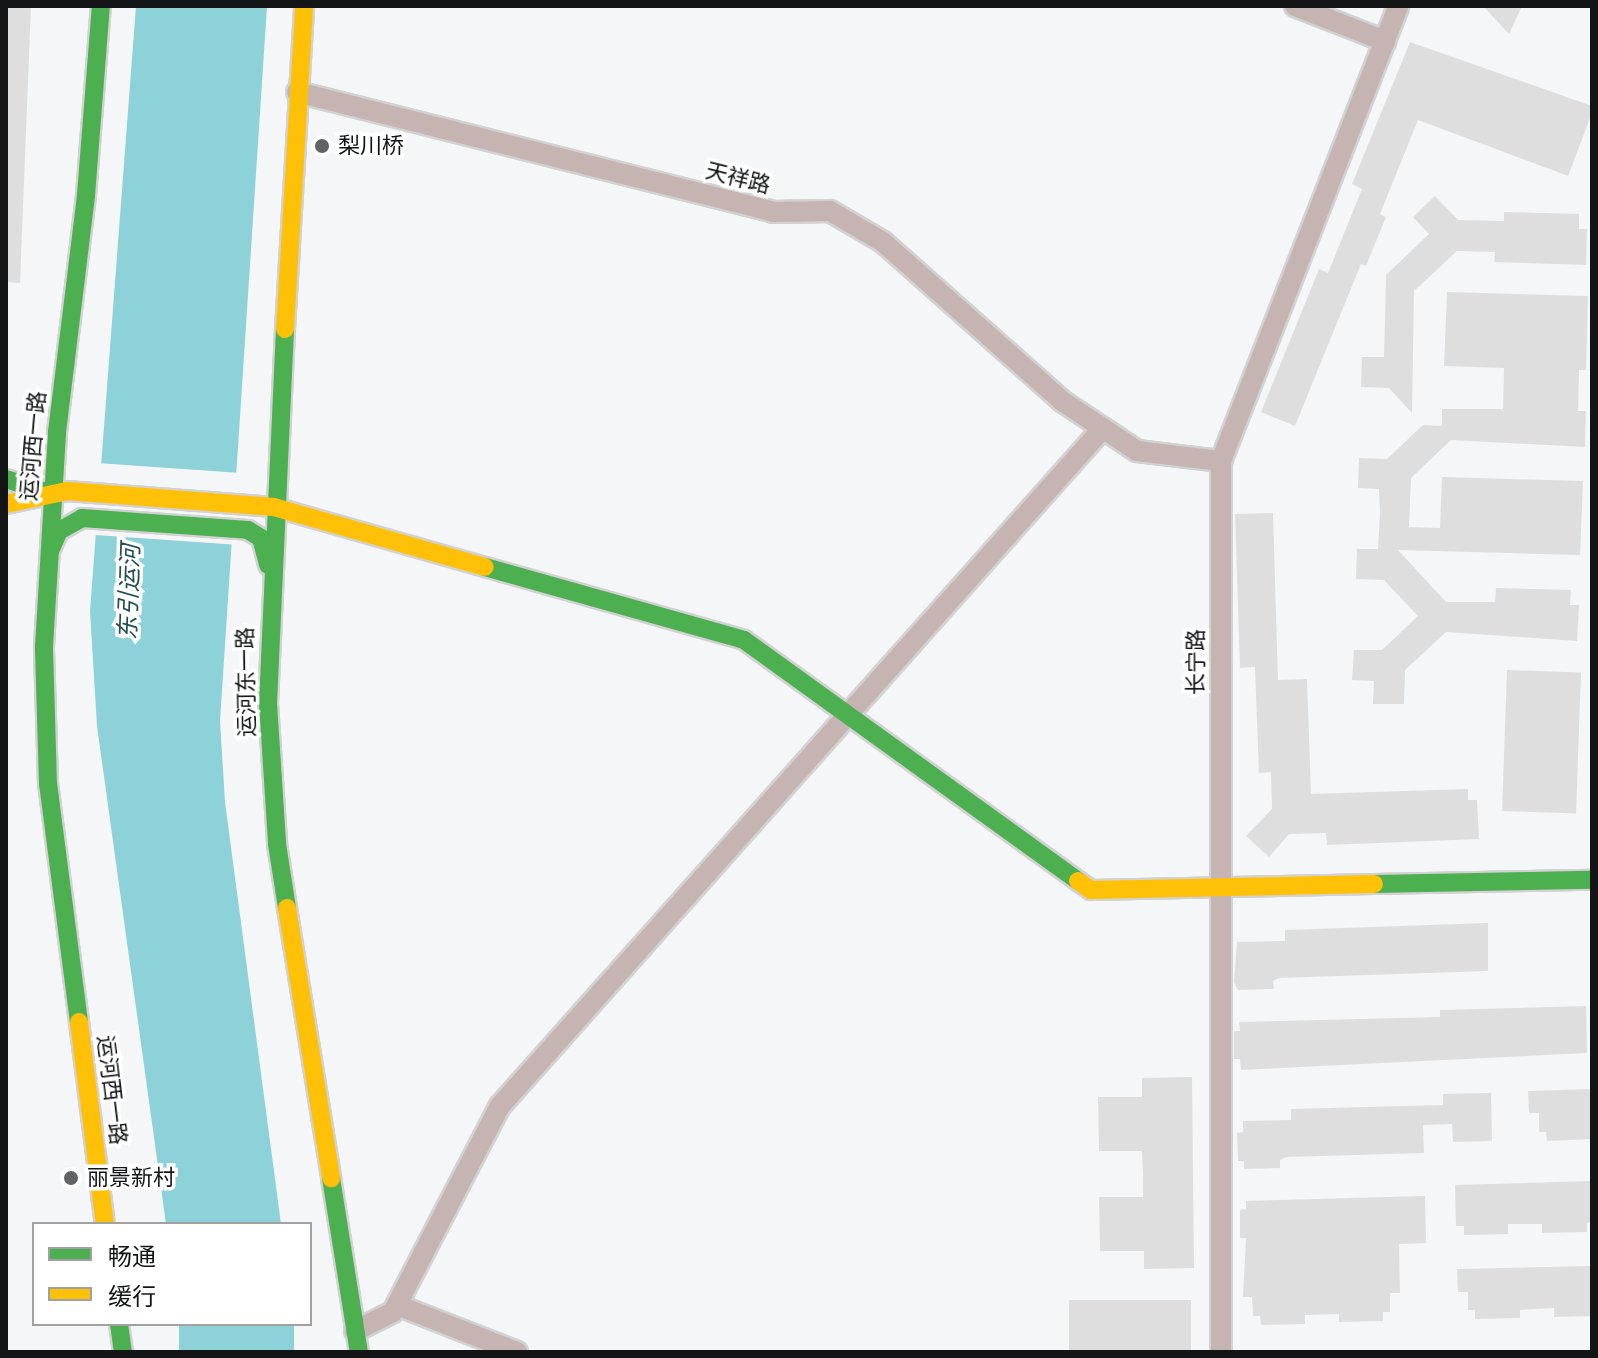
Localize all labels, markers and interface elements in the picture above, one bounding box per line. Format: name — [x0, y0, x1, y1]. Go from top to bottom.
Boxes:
place label: 梨川桥 — [338, 133, 404, 159]
marker: 梨川桥 — [313, 137, 331, 155]
street label: 天祥路 — [703, 157, 773, 199]
street label: 运河西一路 — [15, 390, 51, 502]
water label: 东引运河 — [113, 544, 145, 640]
street label: 运河东一路 — [232, 627, 260, 737]
street label: 长宁路 — [1183, 629, 1209, 695]
street label: 运河西一路 — [92, 1034, 132, 1146]
place label: 丽景新村 — [87, 1165, 175, 1191]
marker: 丽景新村 — [62, 1169, 80, 1187]
legend — [32, 1222, 312, 1326]
text: 畅通 — [108, 1241, 156, 1272]
text: 缓行 — [108, 1281, 156, 1312]

